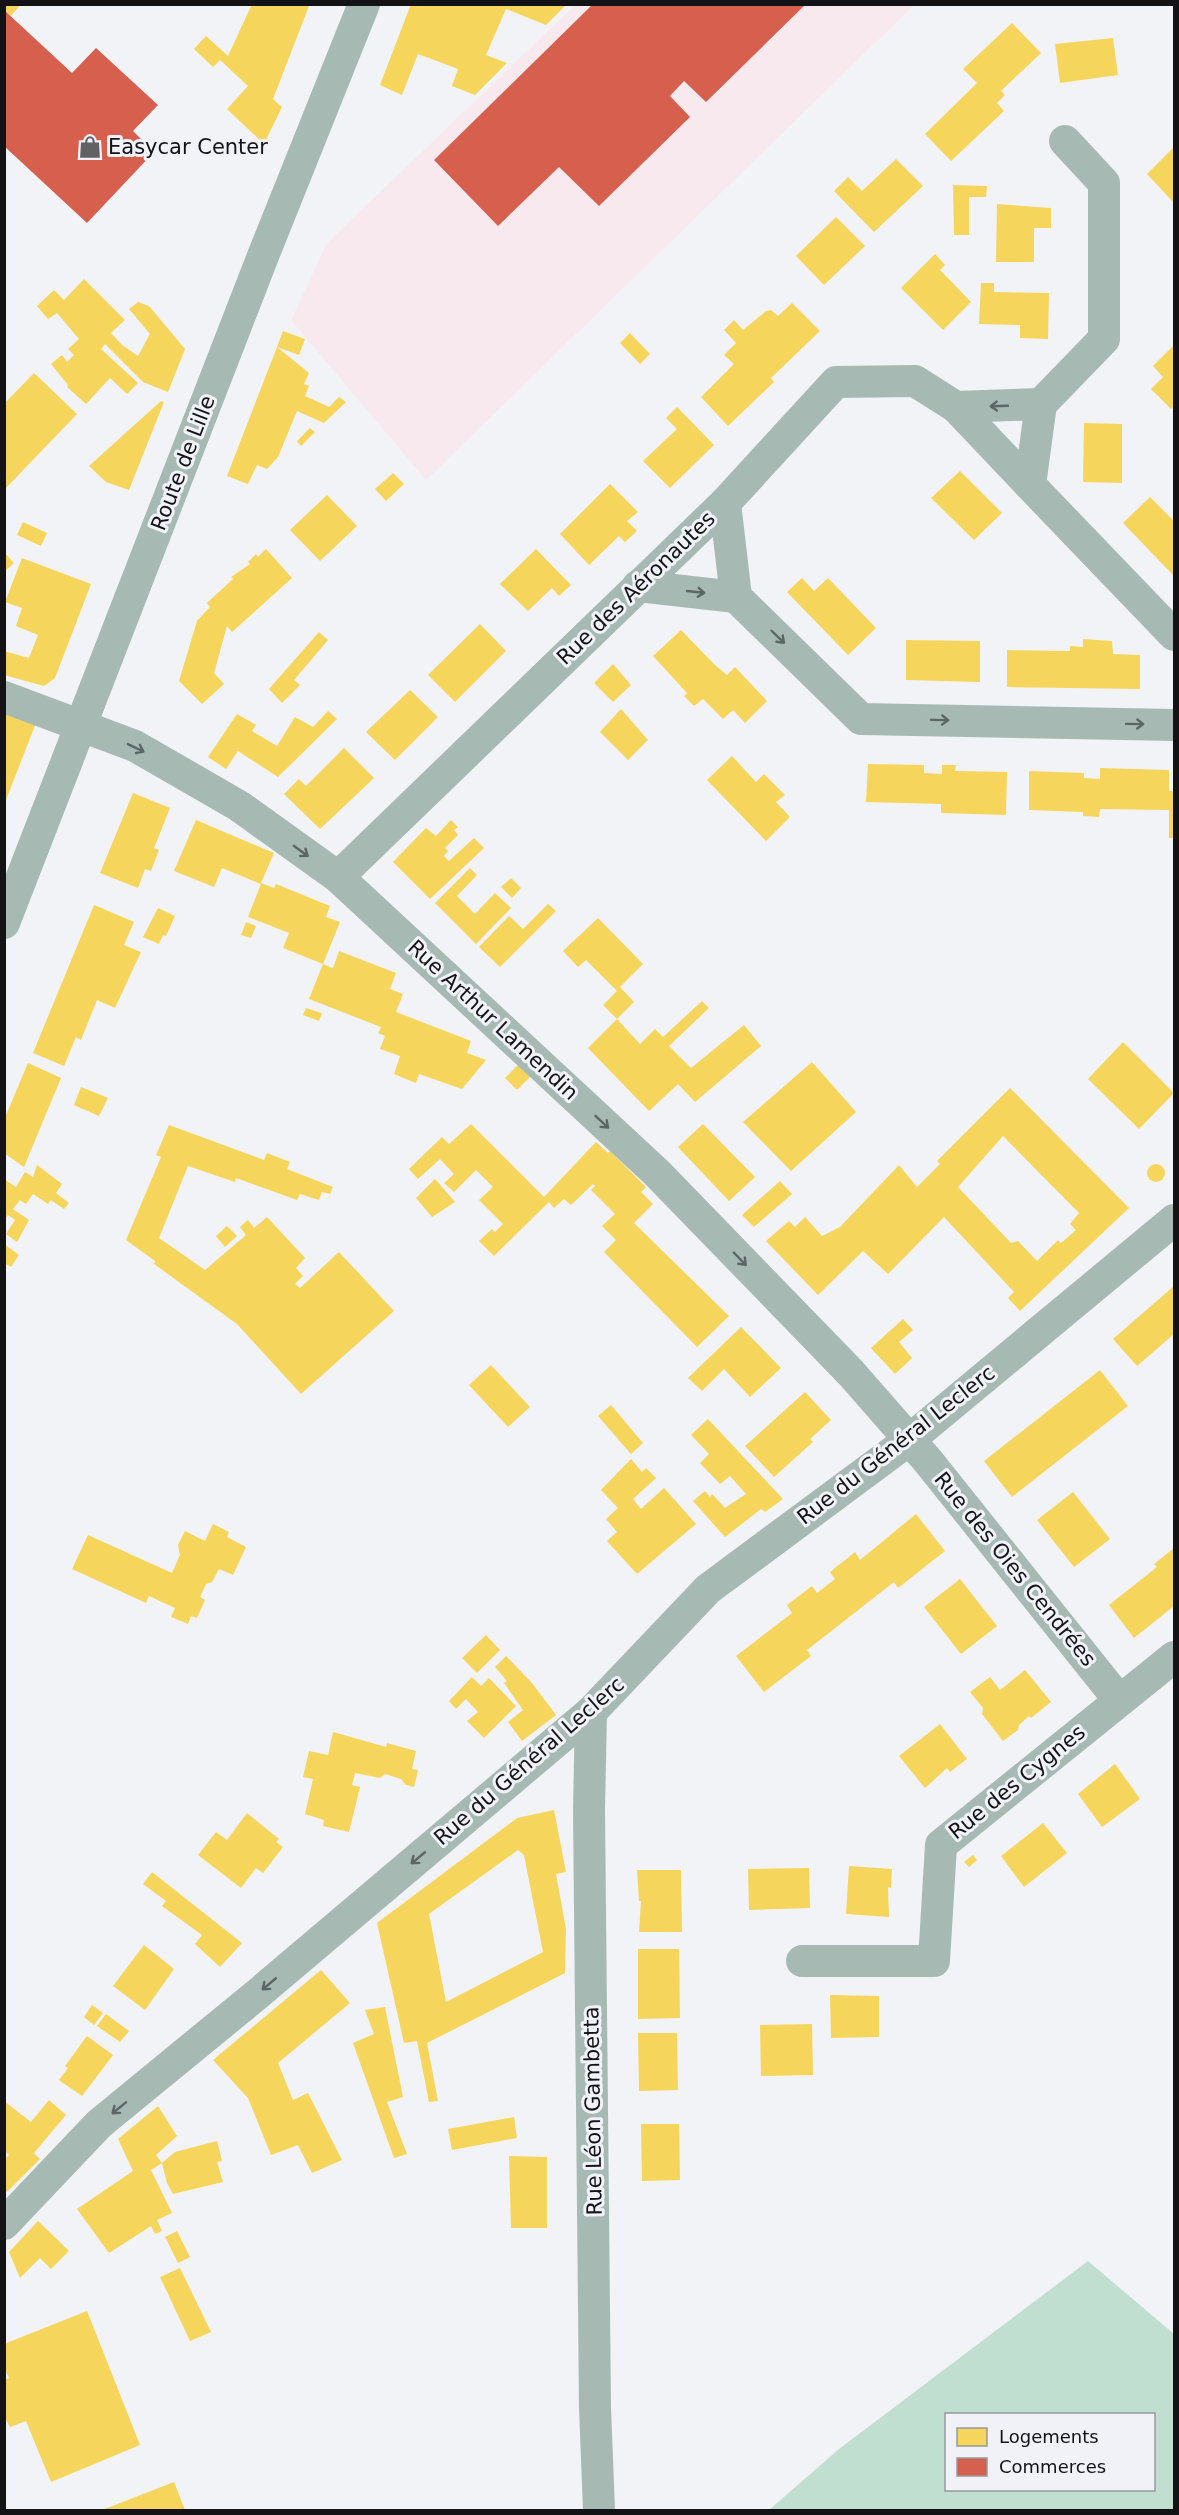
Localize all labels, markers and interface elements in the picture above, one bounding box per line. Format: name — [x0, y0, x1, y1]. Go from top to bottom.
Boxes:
shop icon: Easycar Center — [77, 134, 103, 160]
place label: Easycar Center — [108, 135, 268, 159]
street label: Route de Lille — [146, 392, 220, 534]
one-way arrow — [989, 400, 1009, 411]
street label: Rue des Aéronautes — [552, 506, 720, 670]
one-way arrow — [686, 587, 706, 598]
one-way arrow — [770, 630, 785, 645]
one-way arrow — [929, 715, 949, 726]
one-way arrow — [1124, 718, 1144, 730]
one-way arrow — [127, 742, 145, 754]
one-way arrow — [293, 845, 309, 857]
street label: Rue Arthur Lamendin — [403, 935, 583, 1105]
one-way arrow — [594, 1115, 609, 1129]
one-way arrow — [733, 1252, 747, 1267]
street label: Rue du Général Leclerc — [793, 1361, 999, 1529]
street label: Rue des Oies Cendrées — [929, 1467, 1101, 1671]
street label: Rue du Général Leclerc — [429, 1672, 629, 1850]
street label: Rue des Cygnes — [944, 1720, 1090, 1844]
one-way arrow — [411, 1851, 426, 1865]
one-way arrow — [262, 1977, 277, 1991]
street label: Rue Léon Gambetta — [579, 2006, 607, 2216]
one-way arrow — [112, 2101, 127, 2115]
legend — [945, 2413, 1155, 2491]
text: Logements — [999, 2426, 1099, 2447]
text: Commerces — [999, 2456, 1106, 2477]

